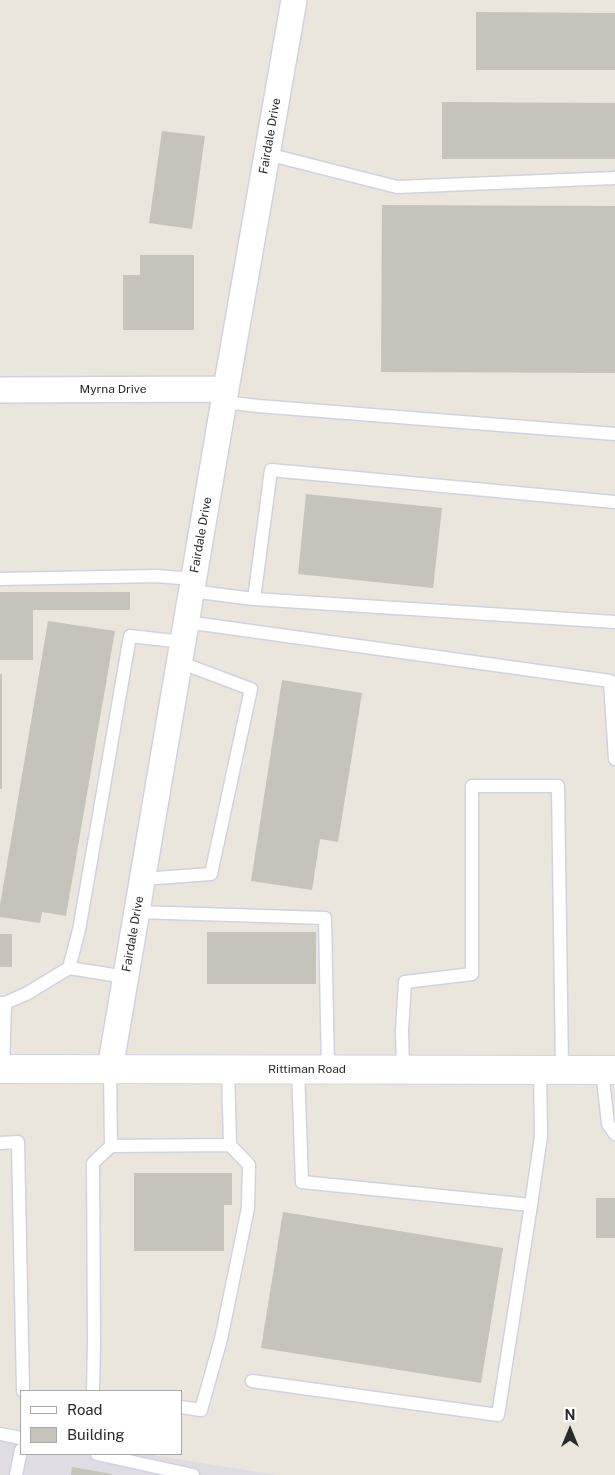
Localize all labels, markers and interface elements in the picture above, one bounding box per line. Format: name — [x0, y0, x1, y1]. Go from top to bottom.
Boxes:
street label: Fairdale Drive — [256, 97, 284, 175]
street label: Myrna Drive — [80, 382, 146, 396]
street label: Fairdale Drive — [187, 496, 215, 574]
street label: Fairdale Drive — [119, 895, 147, 973]
street label: Rittiman Road — [268, 1062, 346, 1076]
legend — [20, 1390, 182, 1455]
text: Road — [67, 1401, 103, 1418]
north arrow — [545, 1405, 595, 1455]
text: N — [565, 1407, 575, 1423]
text: Building — [67, 1426, 125, 1443]

